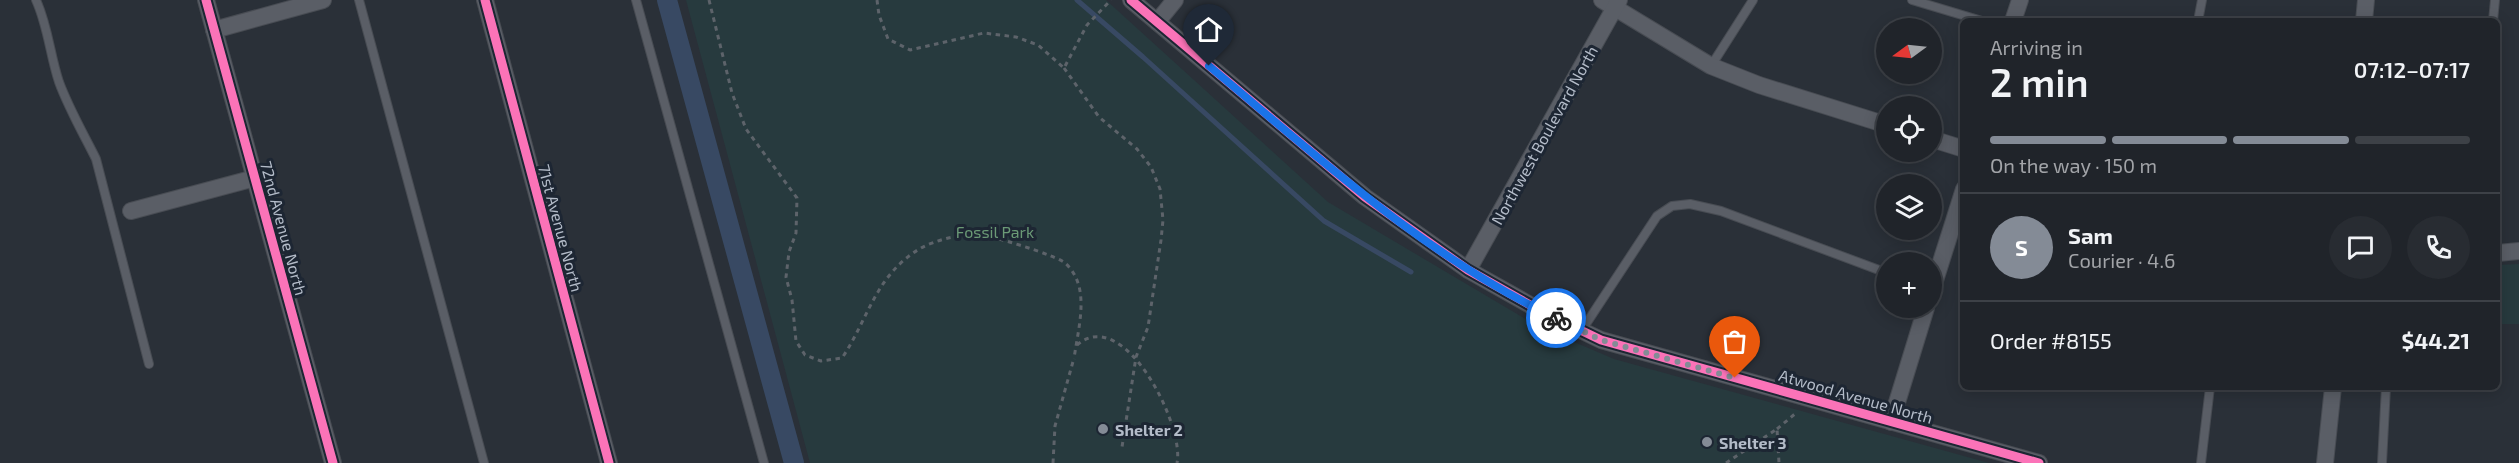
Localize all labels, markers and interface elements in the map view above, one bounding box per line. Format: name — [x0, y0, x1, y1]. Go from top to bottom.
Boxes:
pin — [1183, 4, 1234, 66]
icon: home — [1192, 13, 1225, 46]
north arrow — [1876, 18, 1942, 84]
map controls — [1876, 18, 1942, 318]
text: Arriving in — [1990, 35, 2083, 59]
street label: Northwest Boulevard North — [1487, 42, 1601, 228]
text: 07:12–07:17 — [2354, 56, 2470, 82]
text: 2 min — [1990, 58, 2089, 105]
button: locate — [1876, 96, 1942, 162]
text: On the way · 150 m — [1990, 153, 2157, 177]
street label: 72nd Avenue North — [257, 159, 311, 297]
street label: 71st Avenue North — [535, 162, 587, 294]
button: layers — [1876, 174, 1942, 240]
button: chat — [2329, 216, 2392, 279]
button: phone — [2407, 216, 2470, 279]
park label: Fossil Park — [956, 222, 1034, 241]
text: Sam — [2068, 222, 2113, 248]
text: S — [2015, 234, 2028, 260]
text: Courier · 4.6 — [2068, 248, 2175, 272]
button: + — [1876, 252, 1942, 318]
courier — [1526, 288, 1586, 348]
icon: bike — [1540, 302, 1573, 335]
pin — [1709, 316, 1760, 378]
icon: bag — [1718, 325, 1751, 358]
text: Order #8155 — [1990, 327, 2112, 353]
text: $44.21 — [2402, 327, 2470, 353]
street label: Atwood Avenue North — [1777, 365, 1935, 427]
place label: Shelter 2 — [1115, 420, 1183, 439]
marker: Shelter 2 — [1096, 422, 1110, 436]
place label: Shelter 3 — [1719, 433, 1787, 452]
marker: Shelter 3 — [1700, 435, 1714, 449]

